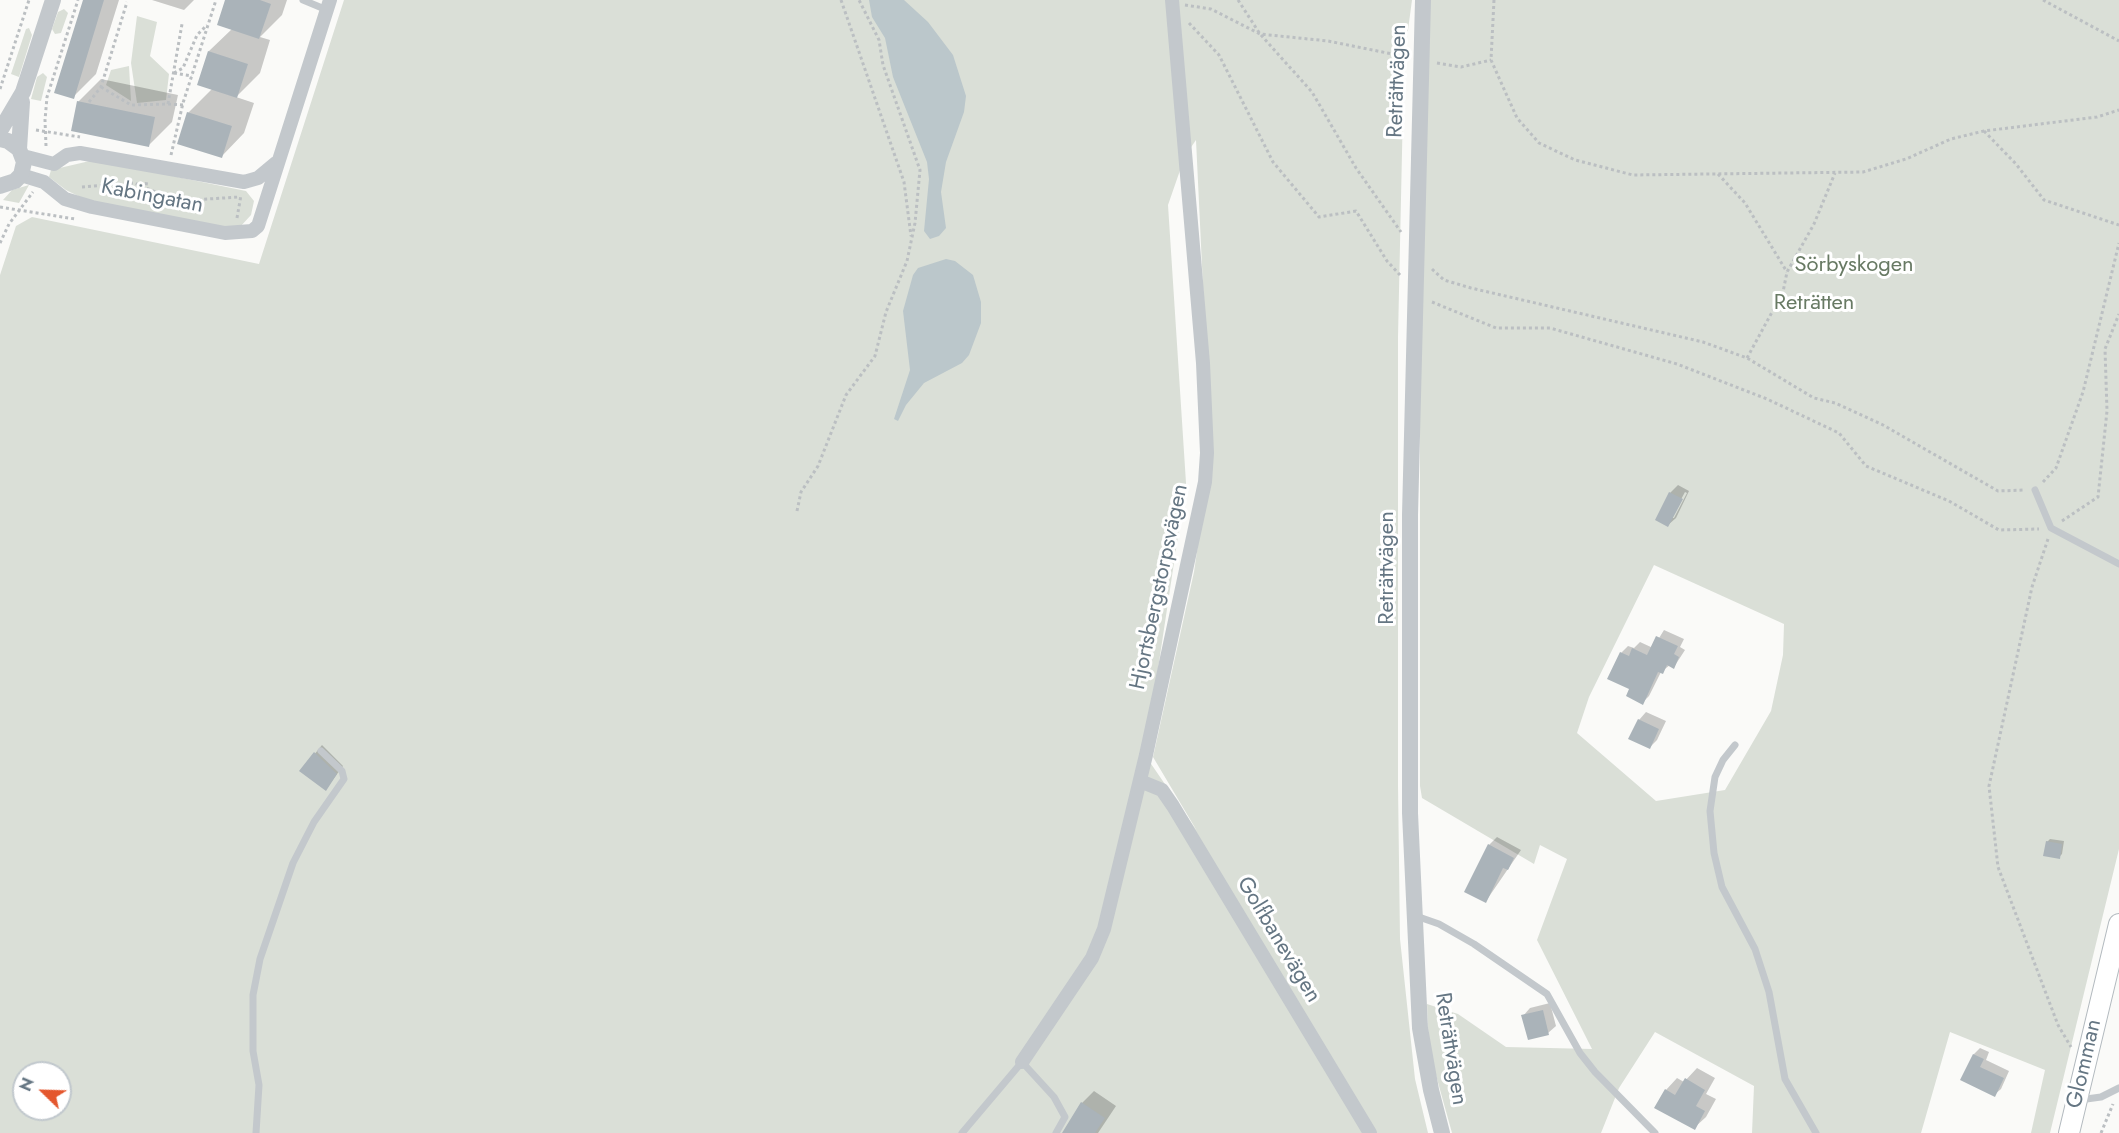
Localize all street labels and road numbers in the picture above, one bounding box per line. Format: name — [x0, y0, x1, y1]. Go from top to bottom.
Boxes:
street label: Reträttvägen — [1383, 24, 1413, 138]
street label: Kabingatan — [99, 174, 205, 220]
street label: Hjortsbergstorpsvägen — [1125, 482, 1195, 692]
street label: Reträttvägen — [1375, 511, 1401, 625]
street label: Golfbanevägen — [1230, 872, 1326, 1008]
street label: Reträttvägen — [1428, 991, 1472, 1107]
street label: Glomman — [2062, 1017, 2108, 1111]

